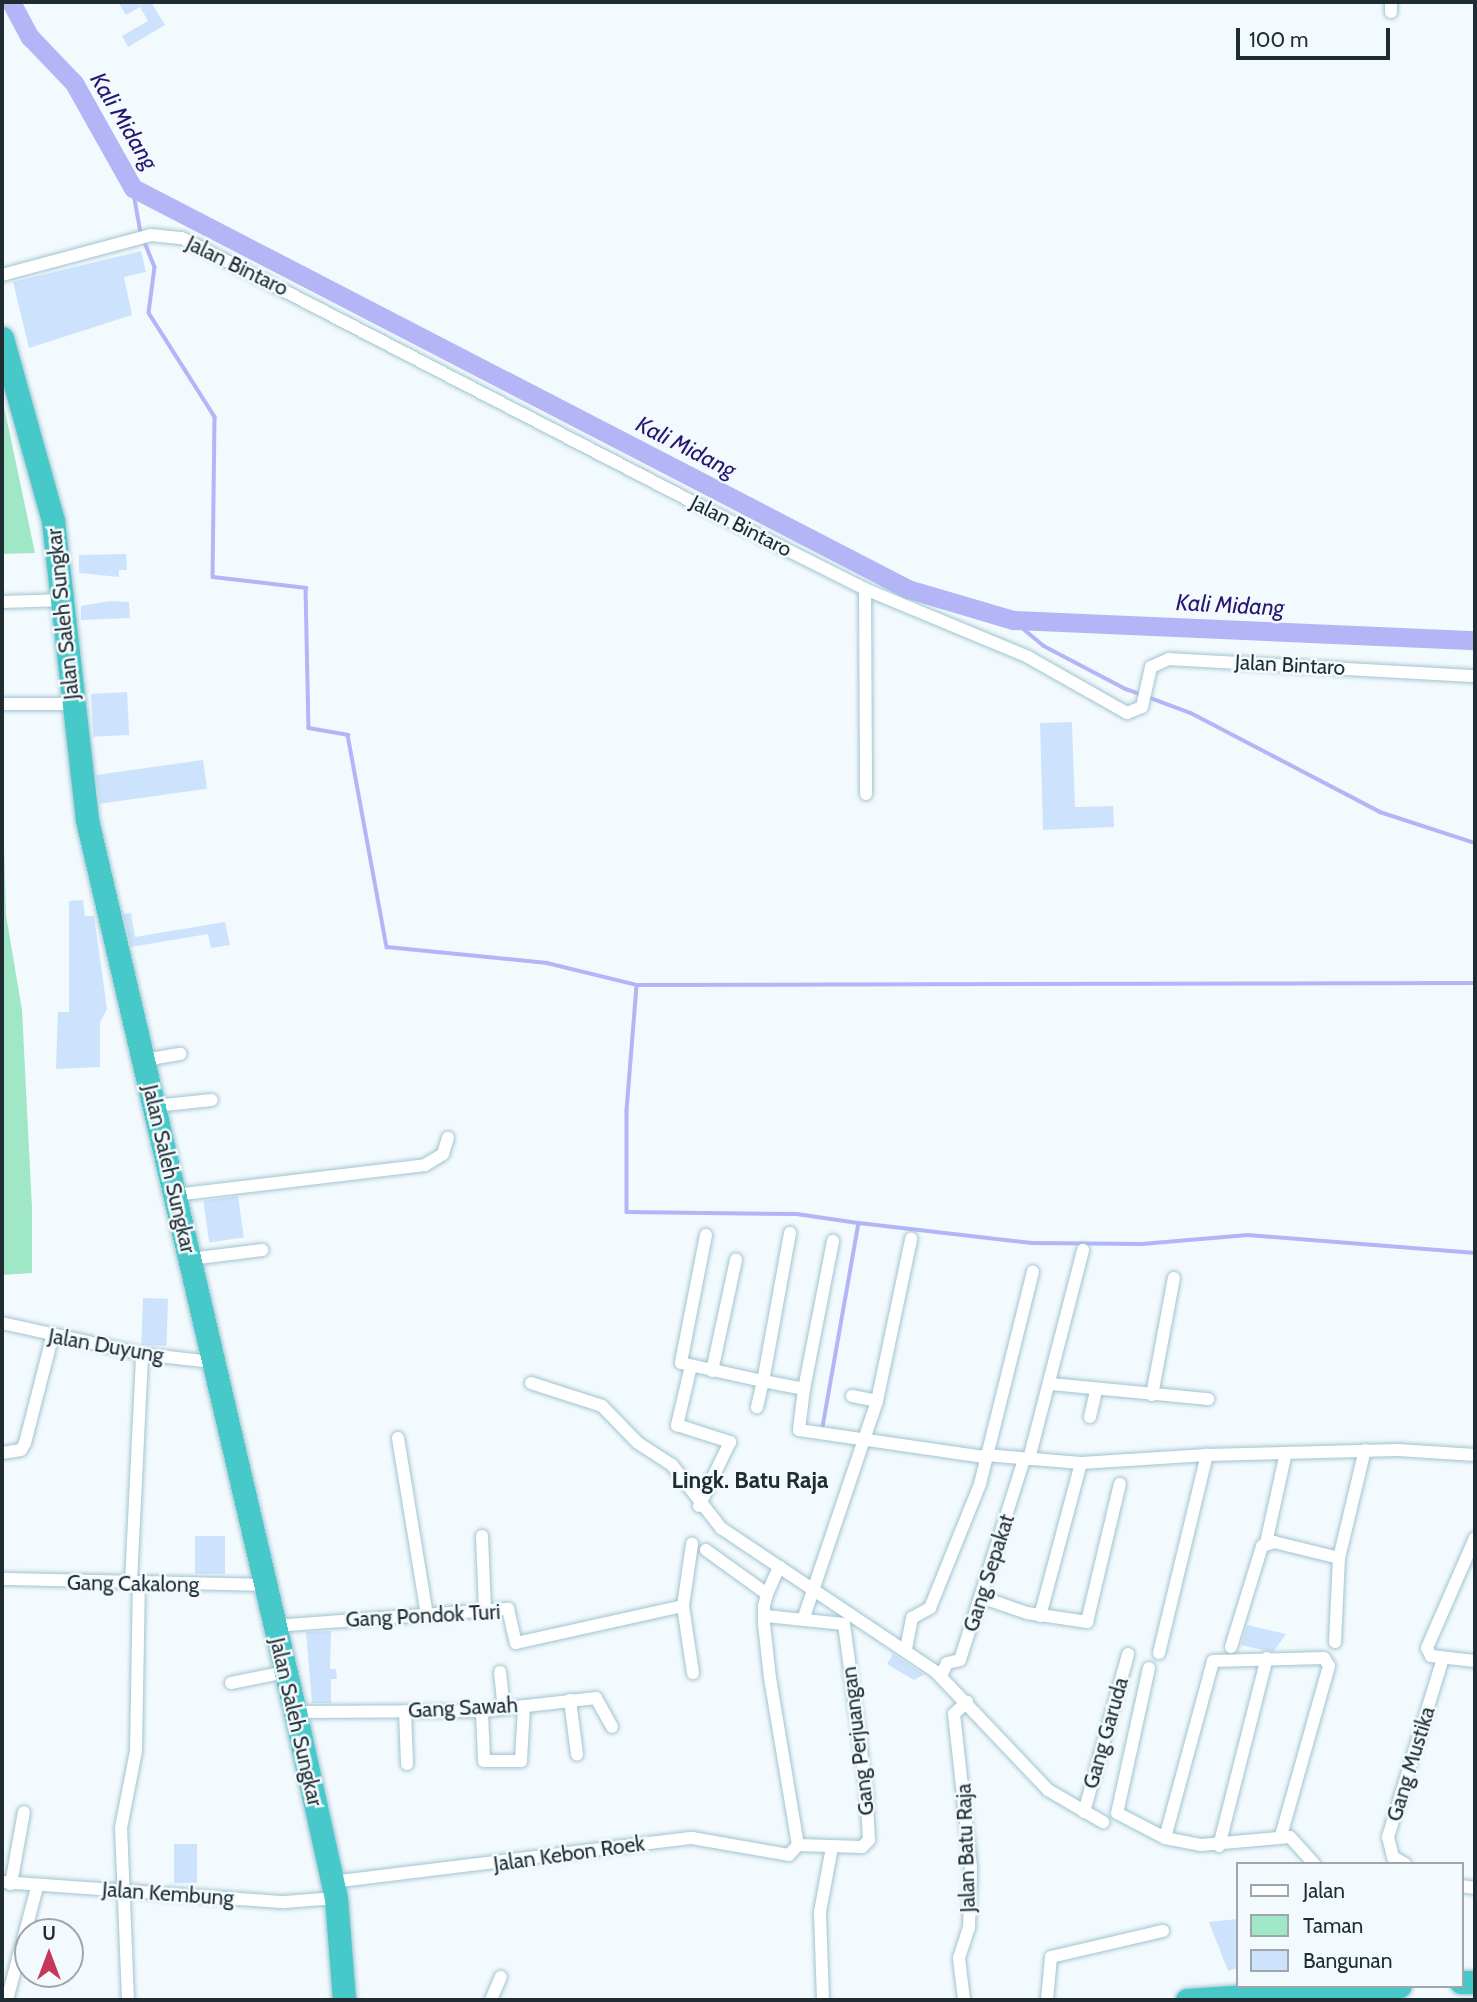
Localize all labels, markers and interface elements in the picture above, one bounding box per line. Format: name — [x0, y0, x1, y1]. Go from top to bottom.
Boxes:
scale bar — [1239, 14, 1393, 58]
text: 100 m — [1249, 27, 1308, 52]
water label: Kali Midang — [84, 67, 164, 175]
street label: Jalan Bintaro — [182, 231, 292, 301]
water label: Kali Midang — [631, 410, 741, 484]
street label: Jalan Bintaro — [686, 490, 796, 562]
street label: Jalan Saleh Sungkar — [41, 527, 85, 701]
water label: Kali Midang — [1175, 588, 1285, 622]
street label: Jalan Bintaro — [1234, 650, 1346, 680]
street label: Jalan Saleh Sungkar — [137, 1082, 201, 1256]
street label: Jalan Duyung — [46, 1323, 166, 1369]
district label: Lingk. Batu Raja — [672, 1466, 828, 1494]
street label: Gang Sepakat — [958, 1511, 1020, 1635]
street label: Gang Cakalong — [67, 1570, 199, 1598]
street label: Gang Pondok Turi — [345, 1599, 501, 1633]
street label: Jalan Saleh Sungkar — [264, 1635, 328, 1809]
street label: Gang Perjuangan — [836, 1665, 880, 1817]
street label: Gang Garuda — [1078, 1674, 1134, 1792]
street label: Gang Sawah — [408, 1693, 518, 1723]
street label: Gang Mustika — [1382, 1704, 1440, 1824]
street label: Jalan Batu Raja — [951, 1783, 981, 1913]
street label: Jalan Kebon Roek — [492, 1831, 646, 1877]
legend — [1236, 1862, 1463, 1988]
street label: Jalan Kembung — [101, 1877, 235, 1911]
text: Jalan — [1303, 1878, 1345, 1903]
text: Taman — [1303, 1913, 1363, 1938]
north arrow — [14, 1918, 84, 1988]
text: U — [42, 1922, 56, 1945]
text: Bangunan — [1303, 1948, 1392, 1973]

